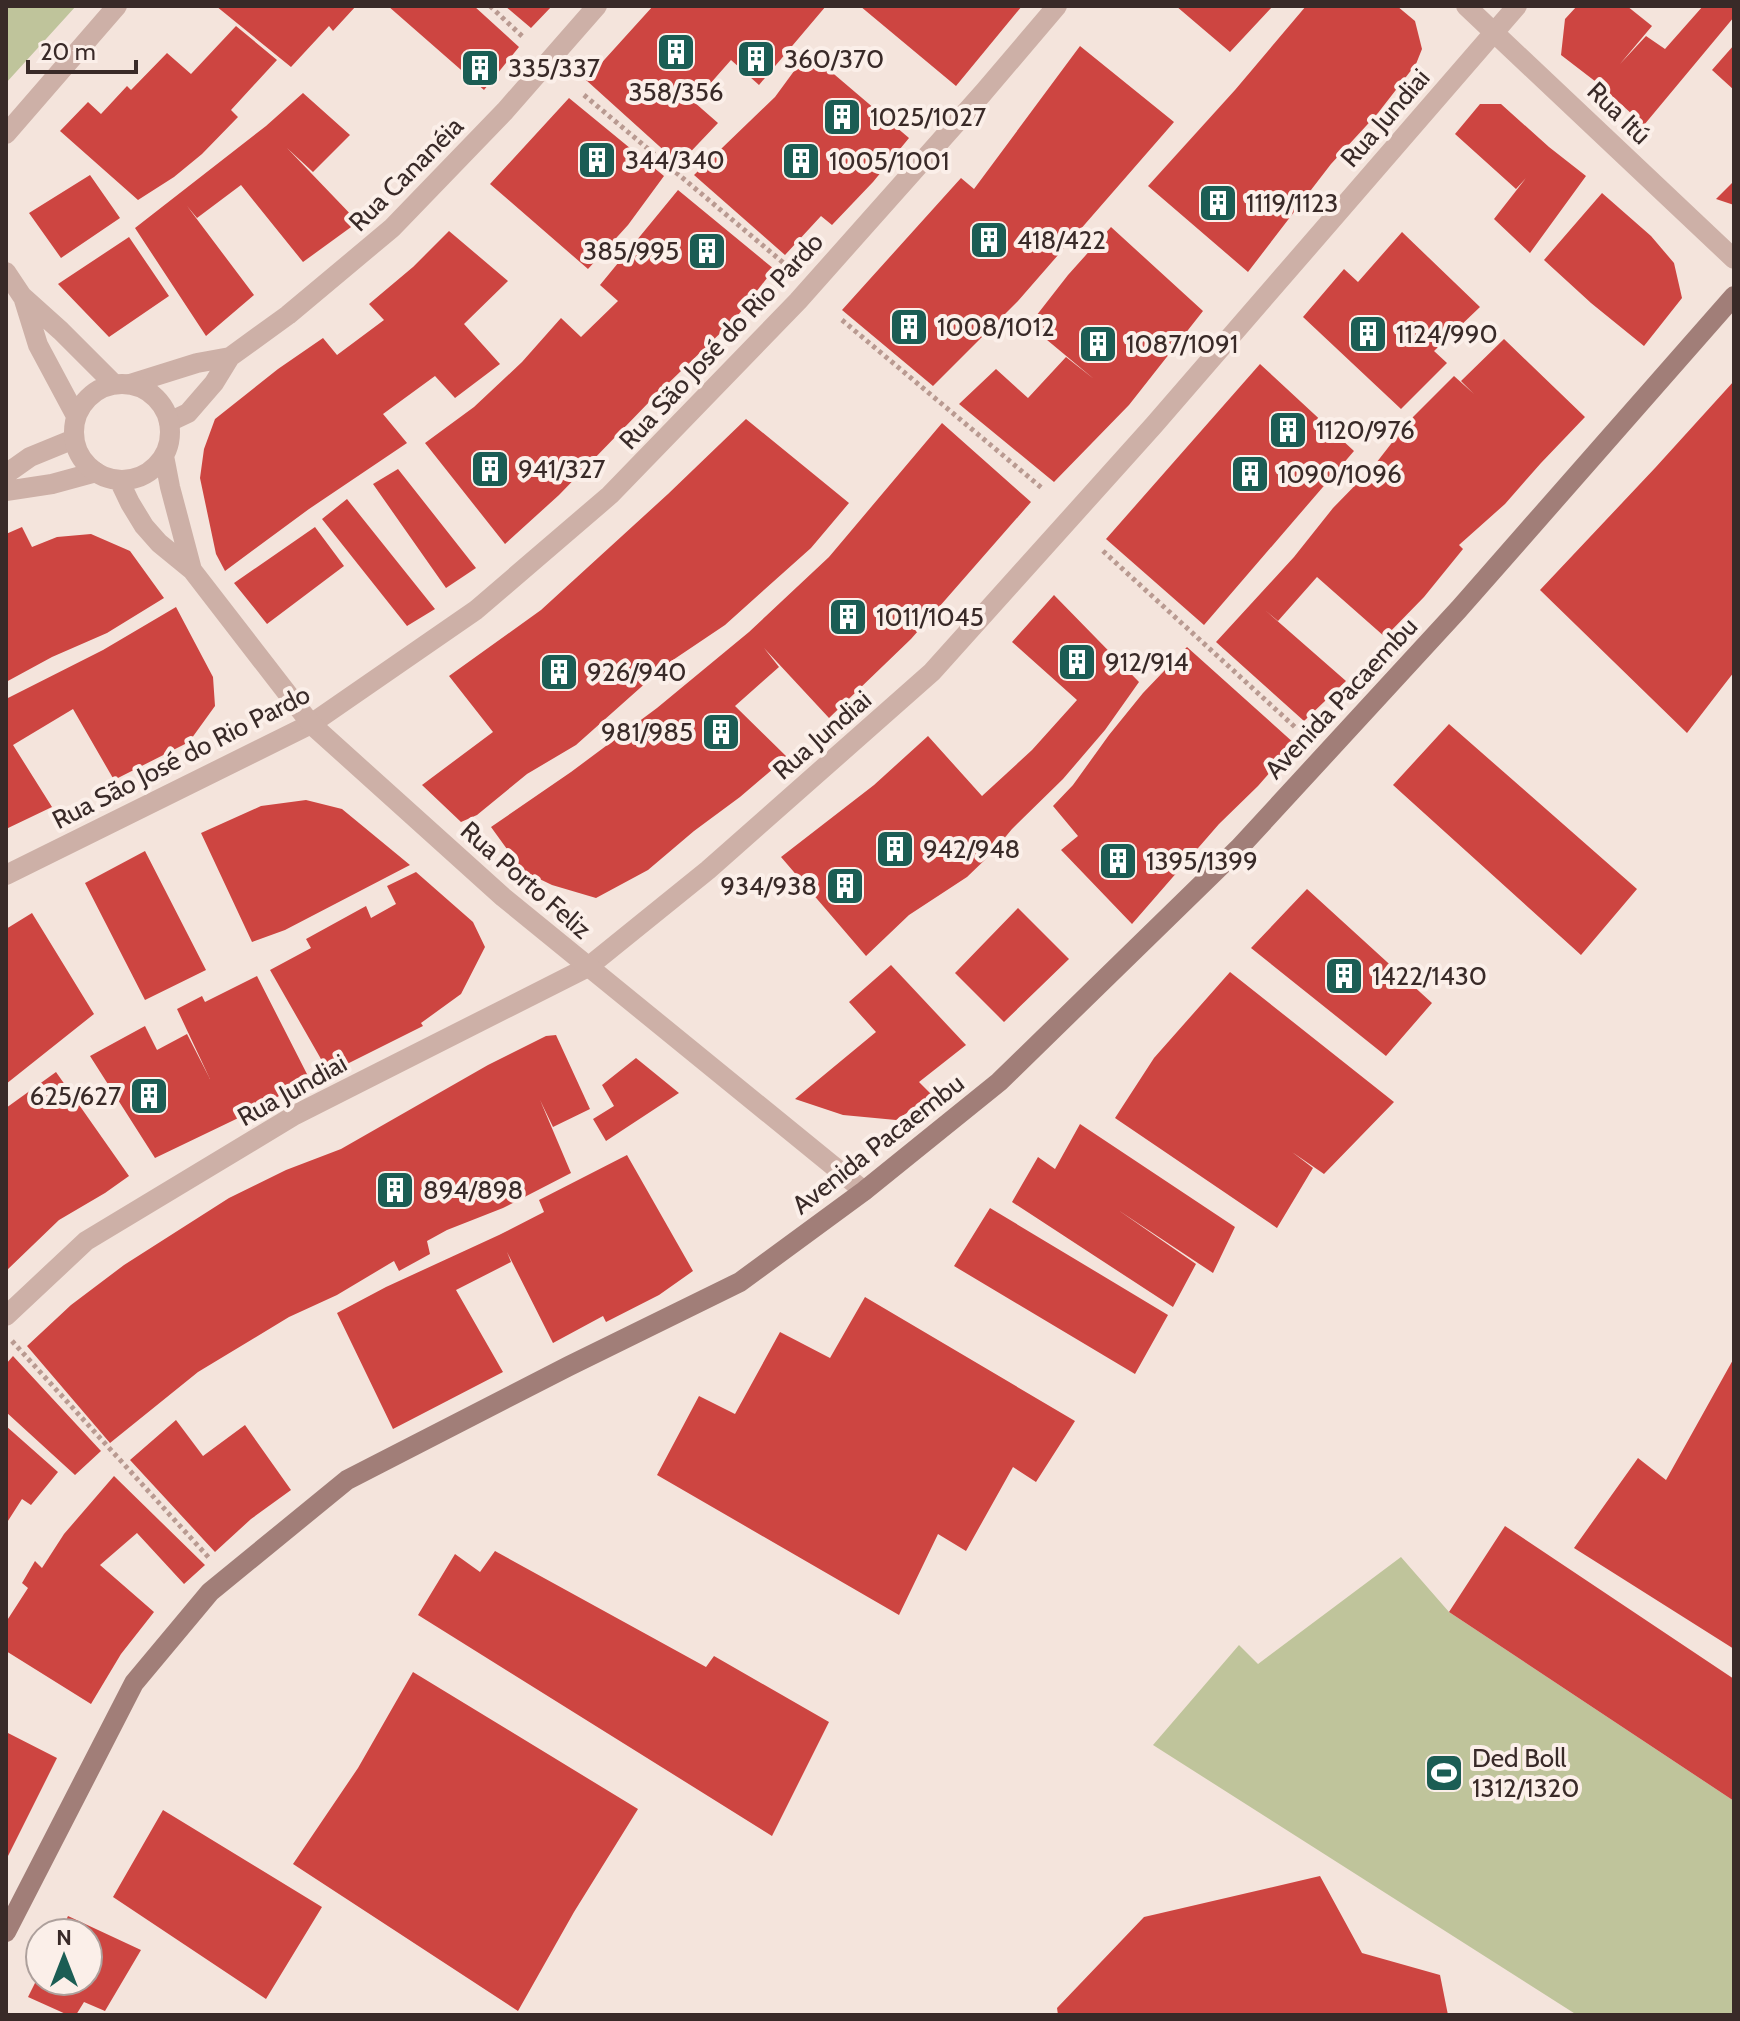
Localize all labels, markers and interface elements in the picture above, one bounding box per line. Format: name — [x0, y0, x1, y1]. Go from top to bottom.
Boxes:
scale bar — [28, 24, 136, 74]
building icon: 358/356 — [655, 31, 697, 73]
text: 20 m — [40, 37, 96, 66]
building icon: 360/370 — [735, 38, 777, 80]
place label: 360/370 — [784, 43, 884, 75]
building icon: 335/337 — [459, 47, 501, 89]
place label: 335/337 — [508, 52, 600, 84]
street label: Rua Jundiai — [1334, 62, 1436, 174]
street label: Rua Itú — [1581, 75, 1657, 151]
place label: 358/356 — [628, 76, 724, 108]
building icon: 1025/1027 — [821, 96, 863, 138]
place label: 1025/1027 — [870, 101, 986, 133]
street label: Rua Cananéia — [342, 110, 470, 238]
building icon: 344/340 — [576, 139, 618, 181]
building icon: 1005/1001 — [780, 140, 822, 182]
place label: 344/340 — [625, 144, 725, 176]
place label: 1005/1001 — [829, 145, 949, 177]
building icon: 1119/1123 — [1197, 182, 1239, 224]
place label: 1119/1123 — [1246, 187, 1338, 219]
building icon: 418/422 — [968, 219, 1010, 261]
place label: 418/422 — [1017, 224, 1106, 256]
street label: Rua São José do Rio Pardo — [612, 226, 830, 456]
building icon: 385/995 — [686, 230, 728, 272]
place label: 385/995 — [583, 235, 679, 267]
building icon: 1008/1012 — [888, 306, 930, 348]
place label: 1008/1012 — [937, 311, 1055, 343]
building icon: 1124/990 — [1347, 313, 1389, 355]
place label: 1124/990 — [1396, 318, 1498, 350]
building icon: 1087/1091 — [1077, 323, 1119, 365]
place label: 1087/1091 — [1126, 328, 1238, 360]
building icon: 1120/976 — [1267, 409, 1309, 451]
place label: 1120/976 — [1316, 414, 1415, 446]
building icon: 941/327 — [469, 448, 511, 490]
place label: 941/327 — [518, 453, 605, 485]
building icon: 1090/1096 — [1229, 453, 1271, 495]
place label: 1090/1096 — [1278, 458, 1402, 490]
building icon: 1011/1045 — [827, 596, 869, 638]
place label: 1011/1045 — [876, 601, 984, 633]
street label: Avenida Pacaembu — [1258, 611, 1424, 785]
building icon: 912/914 — [1056, 641, 1098, 683]
place label: 912/914 — [1105, 646, 1189, 678]
building icon: 926/940 — [538, 651, 580, 693]
place label: 926/940 — [587, 656, 687, 688]
street label: Rua São José do Rio Pardo — [47, 678, 315, 836]
street label: Rua Jundiai — [766, 684, 878, 786]
building icon: 981/985 — [700, 711, 742, 753]
place label: 981/985 — [601, 716, 693, 748]
street label: Rua Porto Feliz — [454, 815, 598, 945]
building icon: 942/948 — [874, 828, 916, 870]
place label: 942/948 — [923, 833, 1020, 865]
building icon: 1395/1399 — [1097, 840, 1139, 882]
place label: 1395/1399 — [1146, 845, 1258, 877]
building icon: 934/938 — [824, 865, 866, 907]
place label: 934/938 — [720, 870, 817, 902]
building icon: 1422/1430 — [1323, 955, 1365, 997]
place label: 1422/1430 — [1372, 960, 1487, 992]
street label: Rua Jundiai — [232, 1047, 352, 1133]
street label: Avenida Pacaembu — [786, 1067, 970, 1221]
building icon: 625/627 — [128, 1075, 170, 1117]
place label: 625/627 — [29, 1080, 121, 1112]
building icon: 894/898 — [374, 1169, 416, 1211]
place label: 894/898 — [423, 1174, 523, 1206]
place label: Ded Boll 1312/1320 — [1472, 1742, 1579, 1804]
sports icon: Ded Boll 1312/1320 — [1423, 1752, 1465, 1794]
north arrow — [24, 1917, 104, 1997]
text: N — [56, 1924, 72, 1951]

